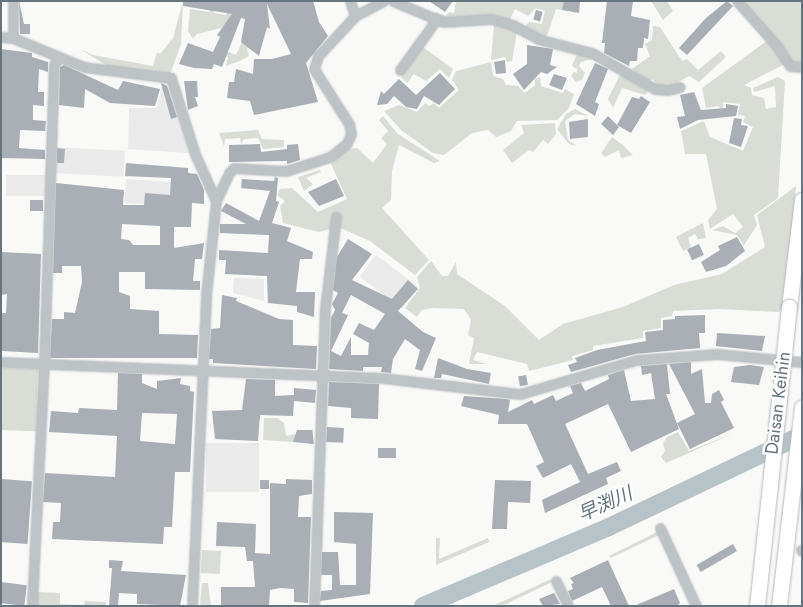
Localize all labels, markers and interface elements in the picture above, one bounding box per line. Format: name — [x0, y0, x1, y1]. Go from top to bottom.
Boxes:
street label: Daisan Keihin — [761, 350, 795, 456]
water label: 早渕川 — [574, 482, 636, 526]

